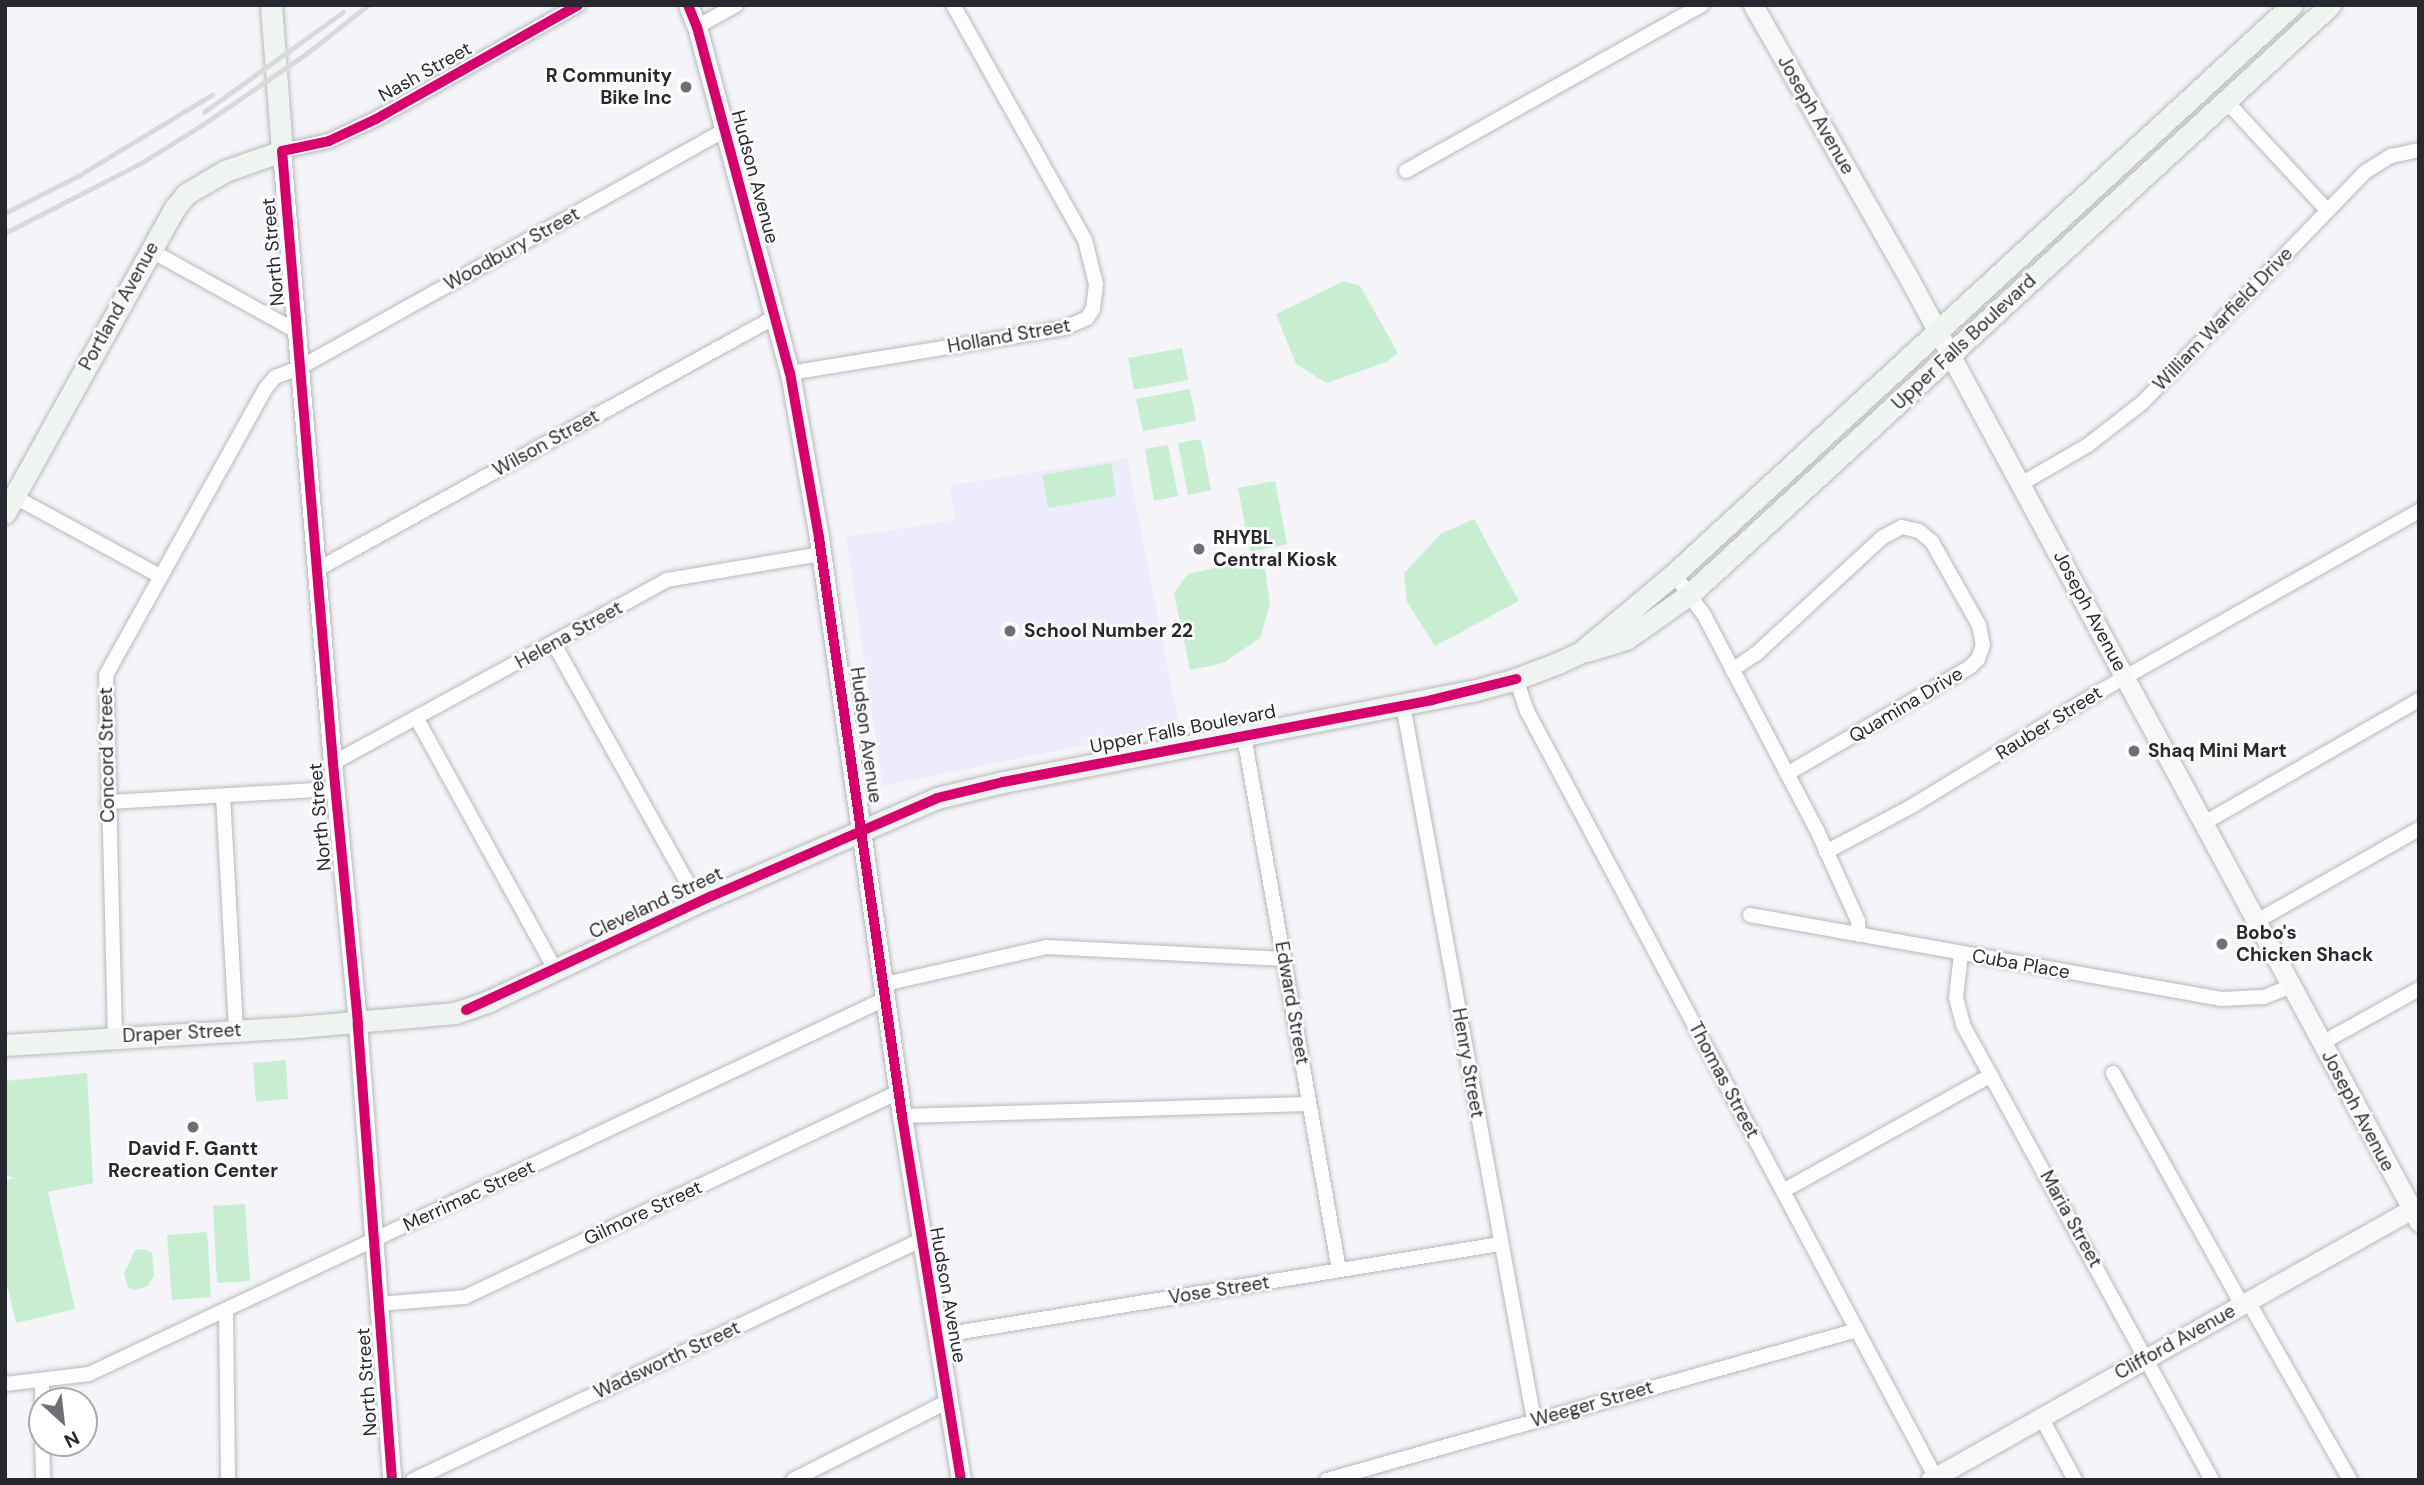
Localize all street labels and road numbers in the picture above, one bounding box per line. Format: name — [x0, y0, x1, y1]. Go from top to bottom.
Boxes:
street label: Nash Street — [375, 37, 475, 107]
street label: Joseph Avenue — [1773, 51, 1859, 179]
street label: Hudson Avenue — [726, 108, 784, 246]
street label: North Street — [257, 197, 289, 307]
street label: Woodbury Street — [440, 202, 584, 296]
street label: Portland Avenue — [74, 238, 164, 374]
street label: William Warfield Drive — [2149, 242, 2297, 396]
street label: Upper Falls Boulevard — [1887, 269, 2041, 415]
street label: Holland Street — [946, 314, 1072, 358]
street label: Wilson Street — [489, 404, 603, 482]
street label: Joseph Avenue — [2049, 547, 2131, 675]
street label: Helena Street — [511, 596, 627, 674]
street label: Quamina Drive — [1845, 662, 1967, 748]
street label: Hudson Avenue — [845, 666, 887, 804]
street label: Rauber Street — [1992, 681, 2106, 765]
street label: Concord Street — [94, 687, 120, 823]
street label: Upper Falls Boulevard — [1088, 700, 1278, 758]
street label: North Street — [304, 762, 336, 872]
street label: Cleveland Street — [586, 862, 726, 944]
street label: Edward Street — [1270, 940, 1314, 1066]
street label: Cuba Place — [1970, 944, 2072, 984]
street label: Henry Street — [1447, 1006, 1489, 1120]
street label: Thomas Street — [1684, 1018, 1764, 1142]
street label: Draper Street — [122, 1019, 242, 1047]
street label: Joseph Avenue — [2317, 1047, 2399, 1175]
street label: Merrimac Street — [400, 1156, 538, 1236]
street label: Maria Street — [2035, 1167, 2107, 1271]
street label: Gilmore Street — [580, 1176, 706, 1250]
street label: Hudson Avenue — [925, 1226, 971, 1364]
street label: Vose Street — [1167, 1271, 1271, 1309]
street label: Clifford Avenue — [2111, 1299, 2239, 1385]
street label: Wadsworth Street — [590, 1316, 744, 1404]
street label: North Street — [352, 1327, 382, 1437]
street label: Weeger Street — [1528, 1376, 1656, 1432]

